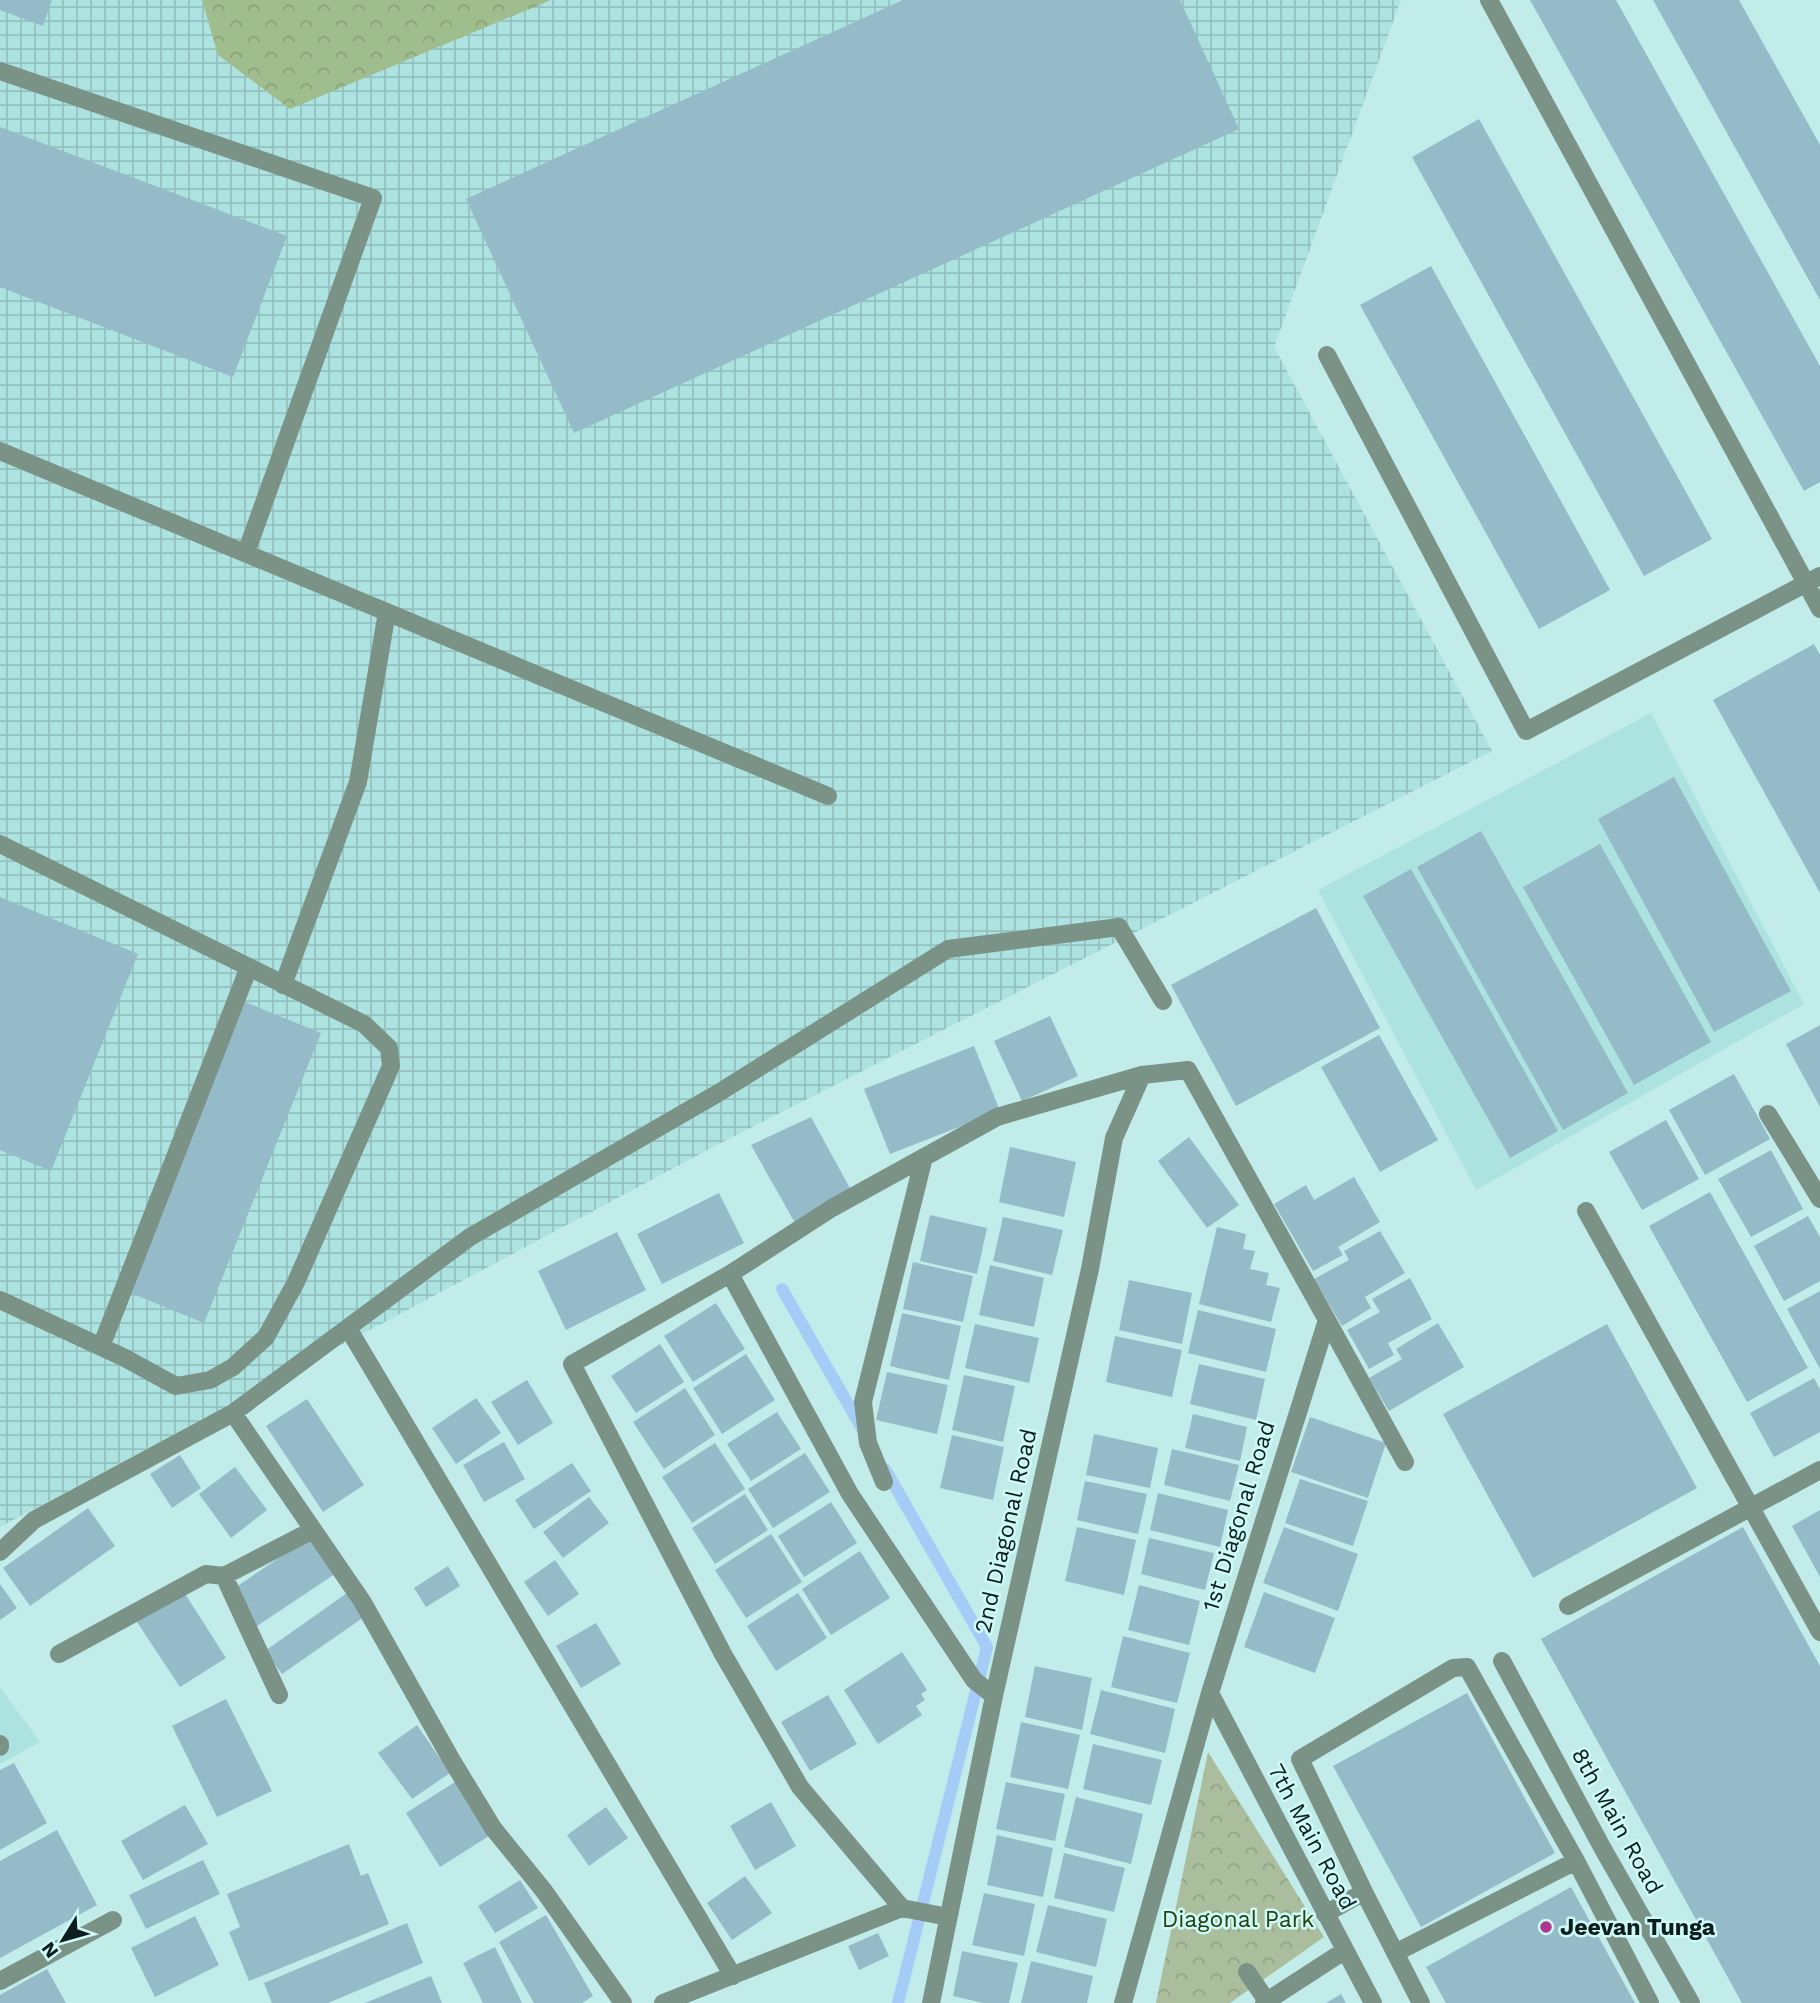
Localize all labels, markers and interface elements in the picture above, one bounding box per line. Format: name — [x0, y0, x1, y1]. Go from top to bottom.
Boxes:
street label: 1st Diagonal Road — [1197, 1418, 1281, 1614]
street label: 2nd Diagonal Road — [969, 1426, 1043, 1636]
street label: 8th Main Road — [1566, 1743, 1668, 1899]
street label: 7th Main Road — [1262, 1759, 1362, 1915]
north arrow — [28, 1905, 98, 1975]
park label: Diagonal Park — [1162, 1906, 1314, 1933]
place label: Jeevan Tunga — [1560, 1914, 1716, 1941]
marker: Jeevan Tunga — [1538, 1919, 1554, 1935]
text: N — [36, 1937, 63, 1962]

